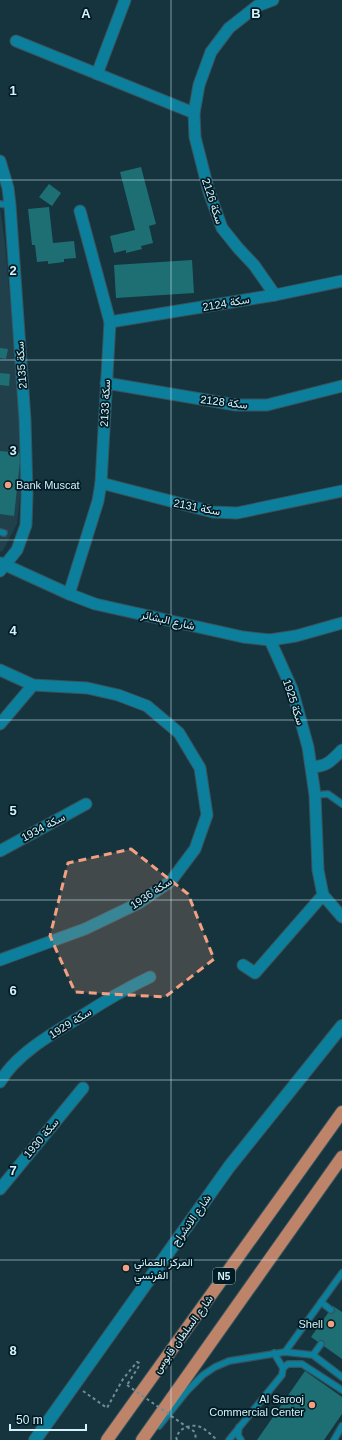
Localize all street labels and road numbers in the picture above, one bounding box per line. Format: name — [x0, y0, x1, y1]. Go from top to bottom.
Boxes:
street label: سكة 2126 — [200, 177, 226, 226]
street label: سكة 2124 — [202, 293, 251, 313]
street label: سكة 2135 — [13, 341, 29, 389]
street label: سكة 2133 — [98, 379, 112, 427]
street label: سكة 2128 — [200, 393, 249, 411]
street label: سكة 2131 — [173, 497, 222, 517]
street label: شارع البشائر — [139, 608, 196, 634]
street label: سكة 1925 — [281, 678, 307, 727]
street label: سكة 1934 — [19, 810, 67, 843]
street label: سكة 1936 — [128, 875, 174, 911]
street label: سكة 1929 — [47, 1005, 94, 1041]
street label: سكة 1930 — [21, 1116, 61, 1160]
street label: شارع الانشراح — [169, 1192, 215, 1249]
road number: N5 — [213, 1268, 235, 1284]
street label: شارع السلطان قابوس — [151, 1292, 217, 1377]

